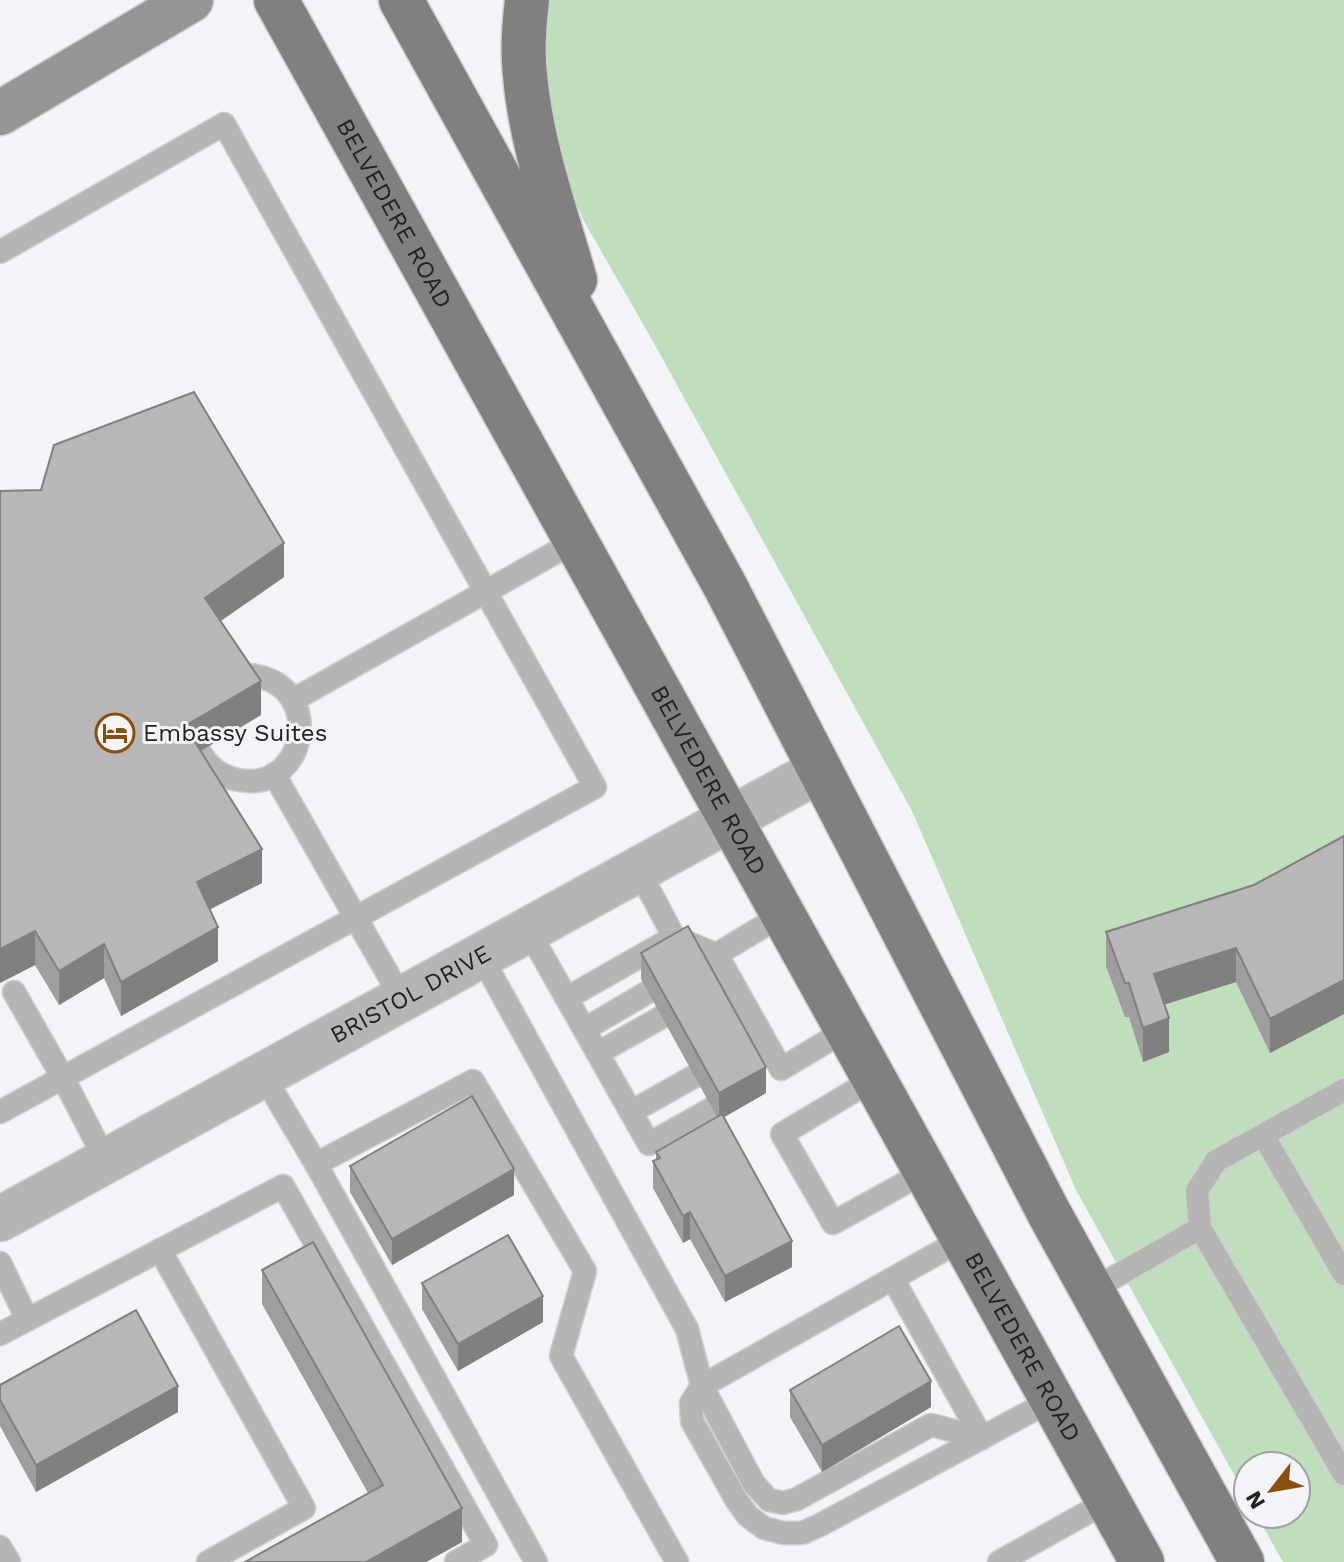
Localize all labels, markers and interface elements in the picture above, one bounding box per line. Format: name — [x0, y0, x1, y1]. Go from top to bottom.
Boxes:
street label: BELVEDERE ROAD — [331, 114, 458, 313]
street label: BELVEDERE ROAD — [645, 681, 772, 880]
hotel icon: Embassy Suites — [94, 712, 136, 754]
place label: Embassy Suites — [143, 719, 327, 747]
street label: BRISTOL DRIVE — [325, 939, 496, 1049]
street label: BELVEDERE ROAD — [959, 1247, 1086, 1446]
north arrow — [1232, 1450, 1312, 1530]
text: N — [1240, 1487, 1270, 1513]

